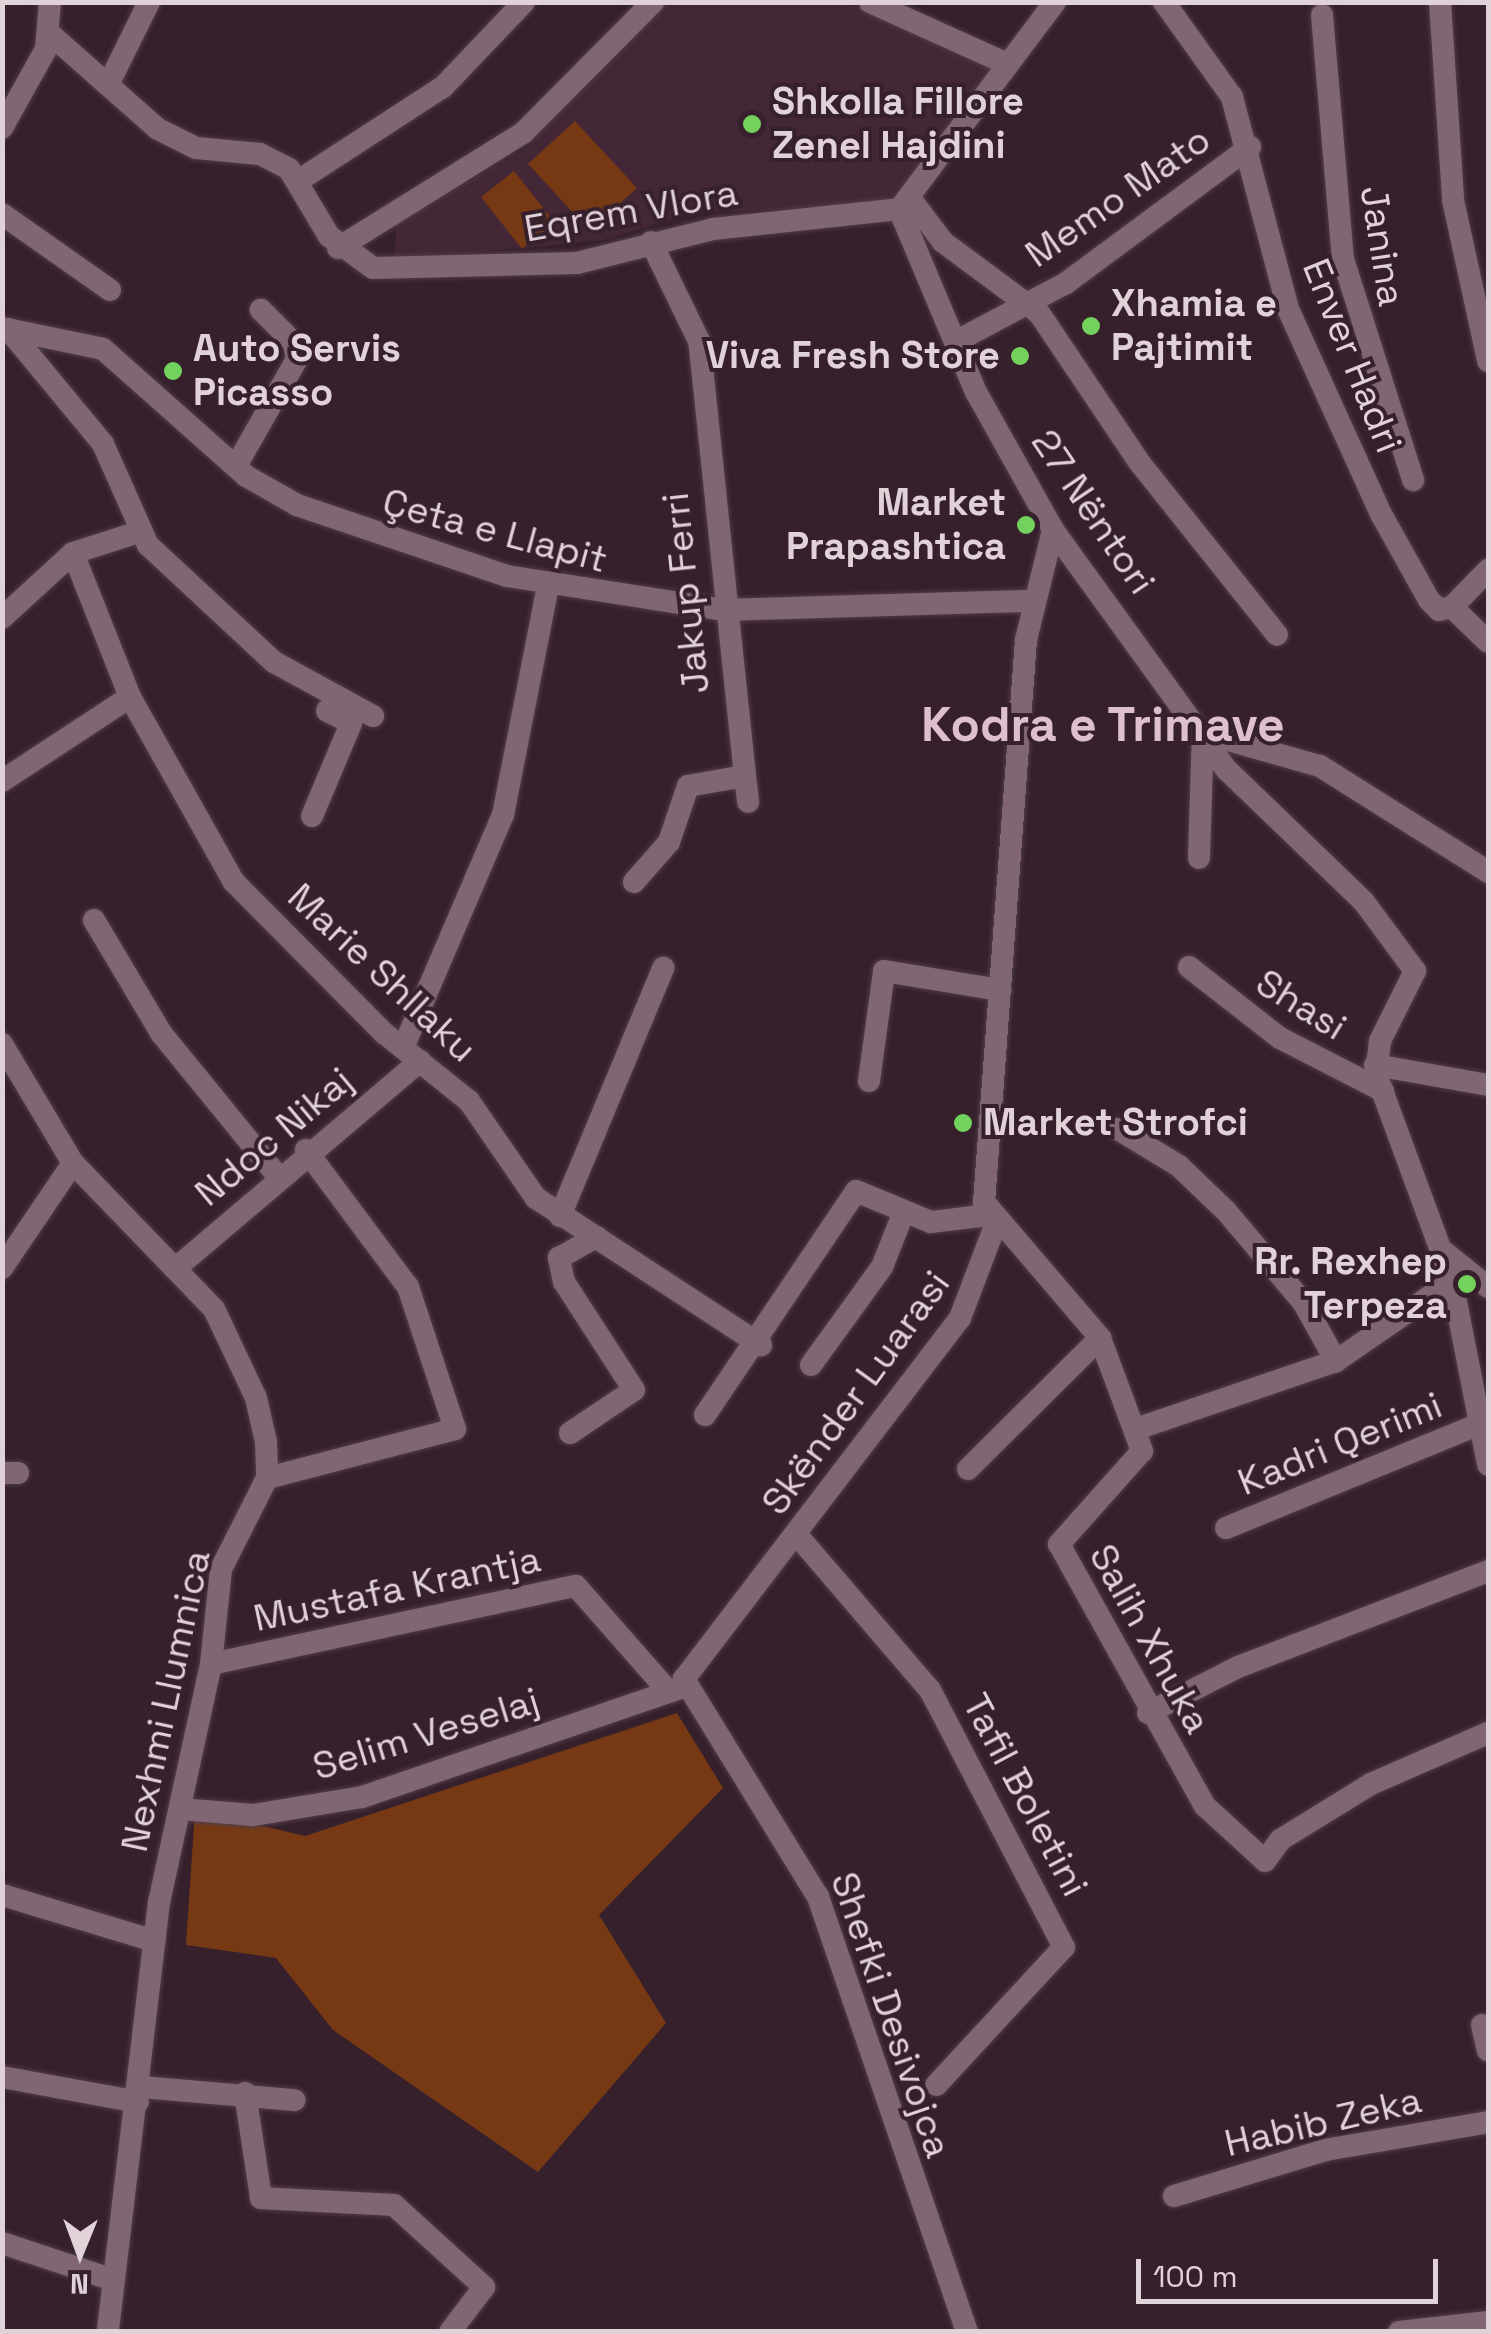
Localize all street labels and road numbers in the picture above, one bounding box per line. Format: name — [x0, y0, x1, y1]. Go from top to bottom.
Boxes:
street label: Memo Mato — [1017, 117, 1219, 277]
street label: Eqrem Vlora — [521, 170, 741, 252]
street label: Janina — [1350, 183, 1414, 309]
street label: Enver Hadri — [1293, 253, 1411, 459]
street label: 27 Nëntori — [1021, 421, 1165, 603]
street label: Çeta e Llapit — [378, 479, 612, 583]
street label: Jakup Ferri — [653, 490, 719, 696]
street label: Marie Shllaku — [278, 874, 486, 1072]
street label: Shasi — [1248, 960, 1354, 1050]
street label: Ndoc Nikaj — [186, 1058, 362, 1216]
street label: Skënder Luarasi — [752, 1262, 960, 1524]
street label: Kadri Qerimi — [1231, 1382, 1449, 1506]
street label: Mustafa Krantja — [249, 1536, 545, 1642]
street label: Salih Xhuka — [1079, 1536, 1221, 1742]
street label: Nexhmi Llumnica — [112, 1546, 220, 1856]
street label: Selim Veselaj — [307, 1678, 545, 1790]
street label: Tafil Boletini — [953, 1686, 1097, 1904]
street label: Shefki Desivojca — [821, 1866, 961, 2164]
street label: Habib Zeka — [1220, 2077, 1426, 2167]

